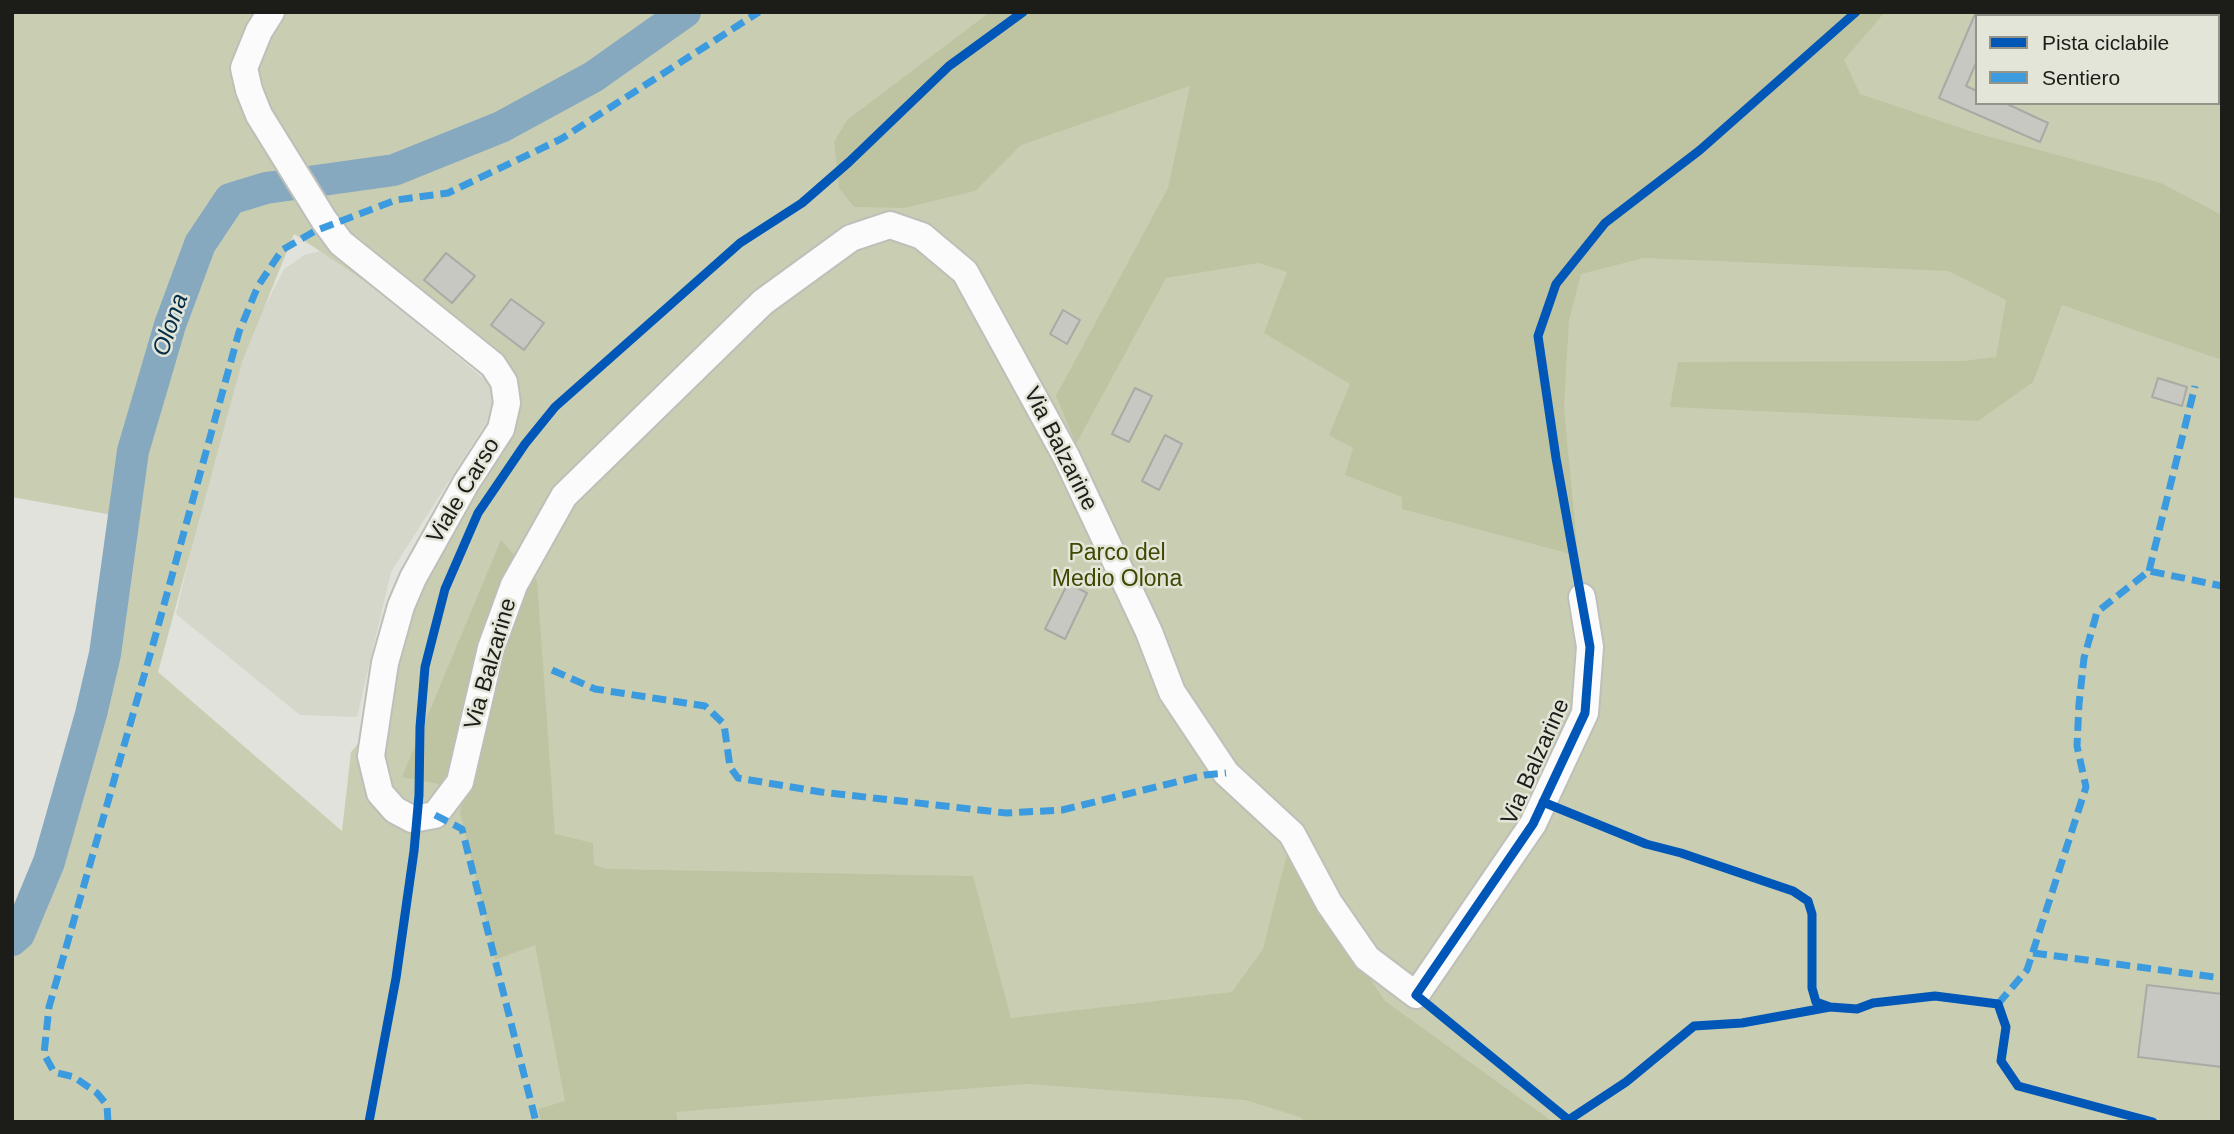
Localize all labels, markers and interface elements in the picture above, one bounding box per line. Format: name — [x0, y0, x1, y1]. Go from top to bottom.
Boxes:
legend — [1975, 14, 2220, 105]
text: Pista ciclabile — [2042, 31, 2169, 54]
text: Sentiero — [2042, 66, 2120, 89]
water label: Olona — [147, 290, 195, 360]
street label: Via Balzarine — [1017, 383, 1103, 515]
street label: Viale Carso — [422, 433, 506, 549]
park label: Parco del Medio Olona — [1052, 540, 1182, 594]
street label: Via Balzarine — [459, 595, 523, 733]
street label: Via Balzarine — [1496, 695, 1576, 829]

